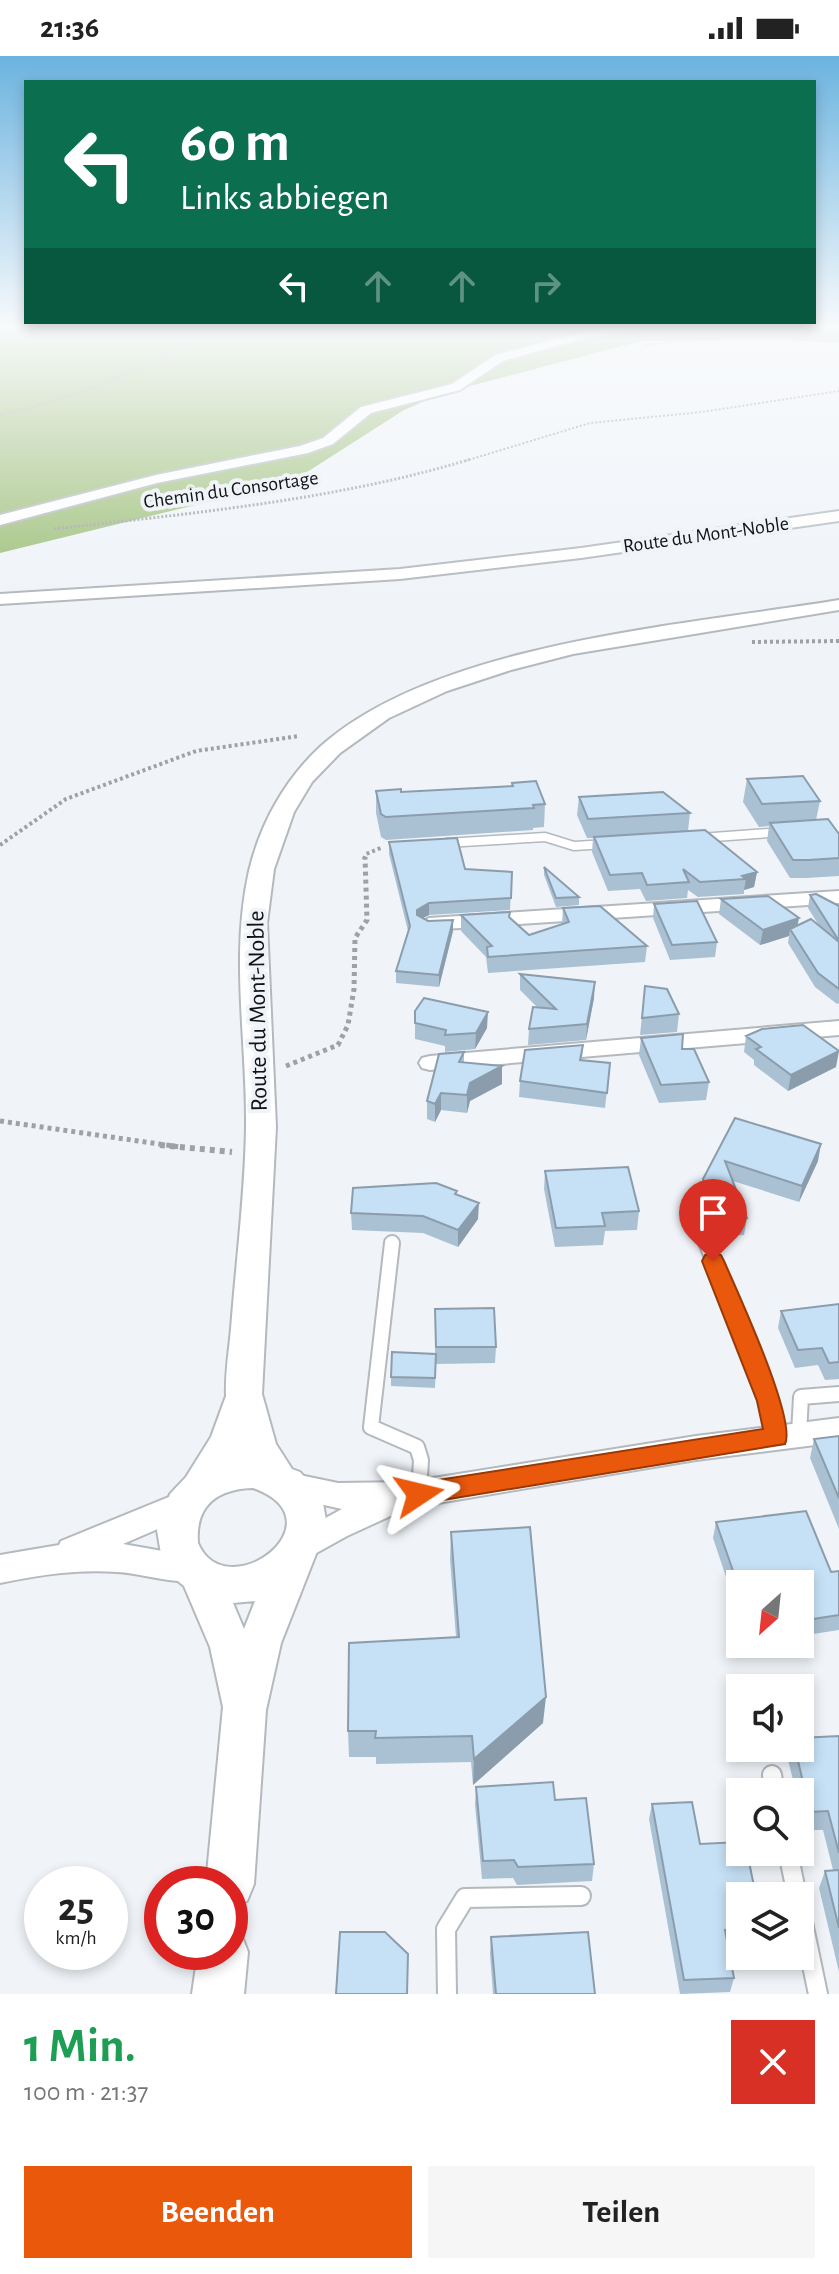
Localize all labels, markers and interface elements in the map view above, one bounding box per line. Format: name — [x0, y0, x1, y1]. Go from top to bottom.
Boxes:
text: 21:36 — [40, 13, 99, 43]
icon: left — [48, 112, 152, 216]
text: 60 m — [180, 115, 290, 171]
text: Links abbiegen — [180, 180, 389, 216]
icon: left — [272, 264, 316, 308]
icon: ahead — [356, 264, 400, 308]
icon: ahead — [440, 264, 484, 308]
icon: right — [524, 264, 568, 308]
street label: Chemin du Consortage — [142, 468, 320, 512]
street label: Route du Mont-Noble — [622, 513, 790, 557]
street label: Route du Mont-Noble — [244, 910, 272, 1112]
pin — [679, 1179, 747, 1261]
icon: arrive — [691, 1191, 735, 1235]
position arrow — [377, 1452, 461, 1536]
north arrow — [726, 1570, 814, 1658]
map controls — [726, 1570, 814, 1970]
button: sound — [726, 1674, 814, 1762]
button: search — [726, 1778, 814, 1866]
speed limit sign: 30 — [144, 1866, 248, 1970]
button: layers — [726, 1882, 814, 1970]
text: 25 — [58, 1888, 94, 1928]
text: km/h — [55, 1928, 97, 1948]
button: close — [731, 2020, 815, 2104]
text: 1 Min. — [24, 2023, 136, 2071]
text: 100 m · 21:37 — [24, 2079, 148, 2105]
button: Beenden — [24, 2166, 412, 2258]
button: Teilen — [428, 2166, 815, 2258]

